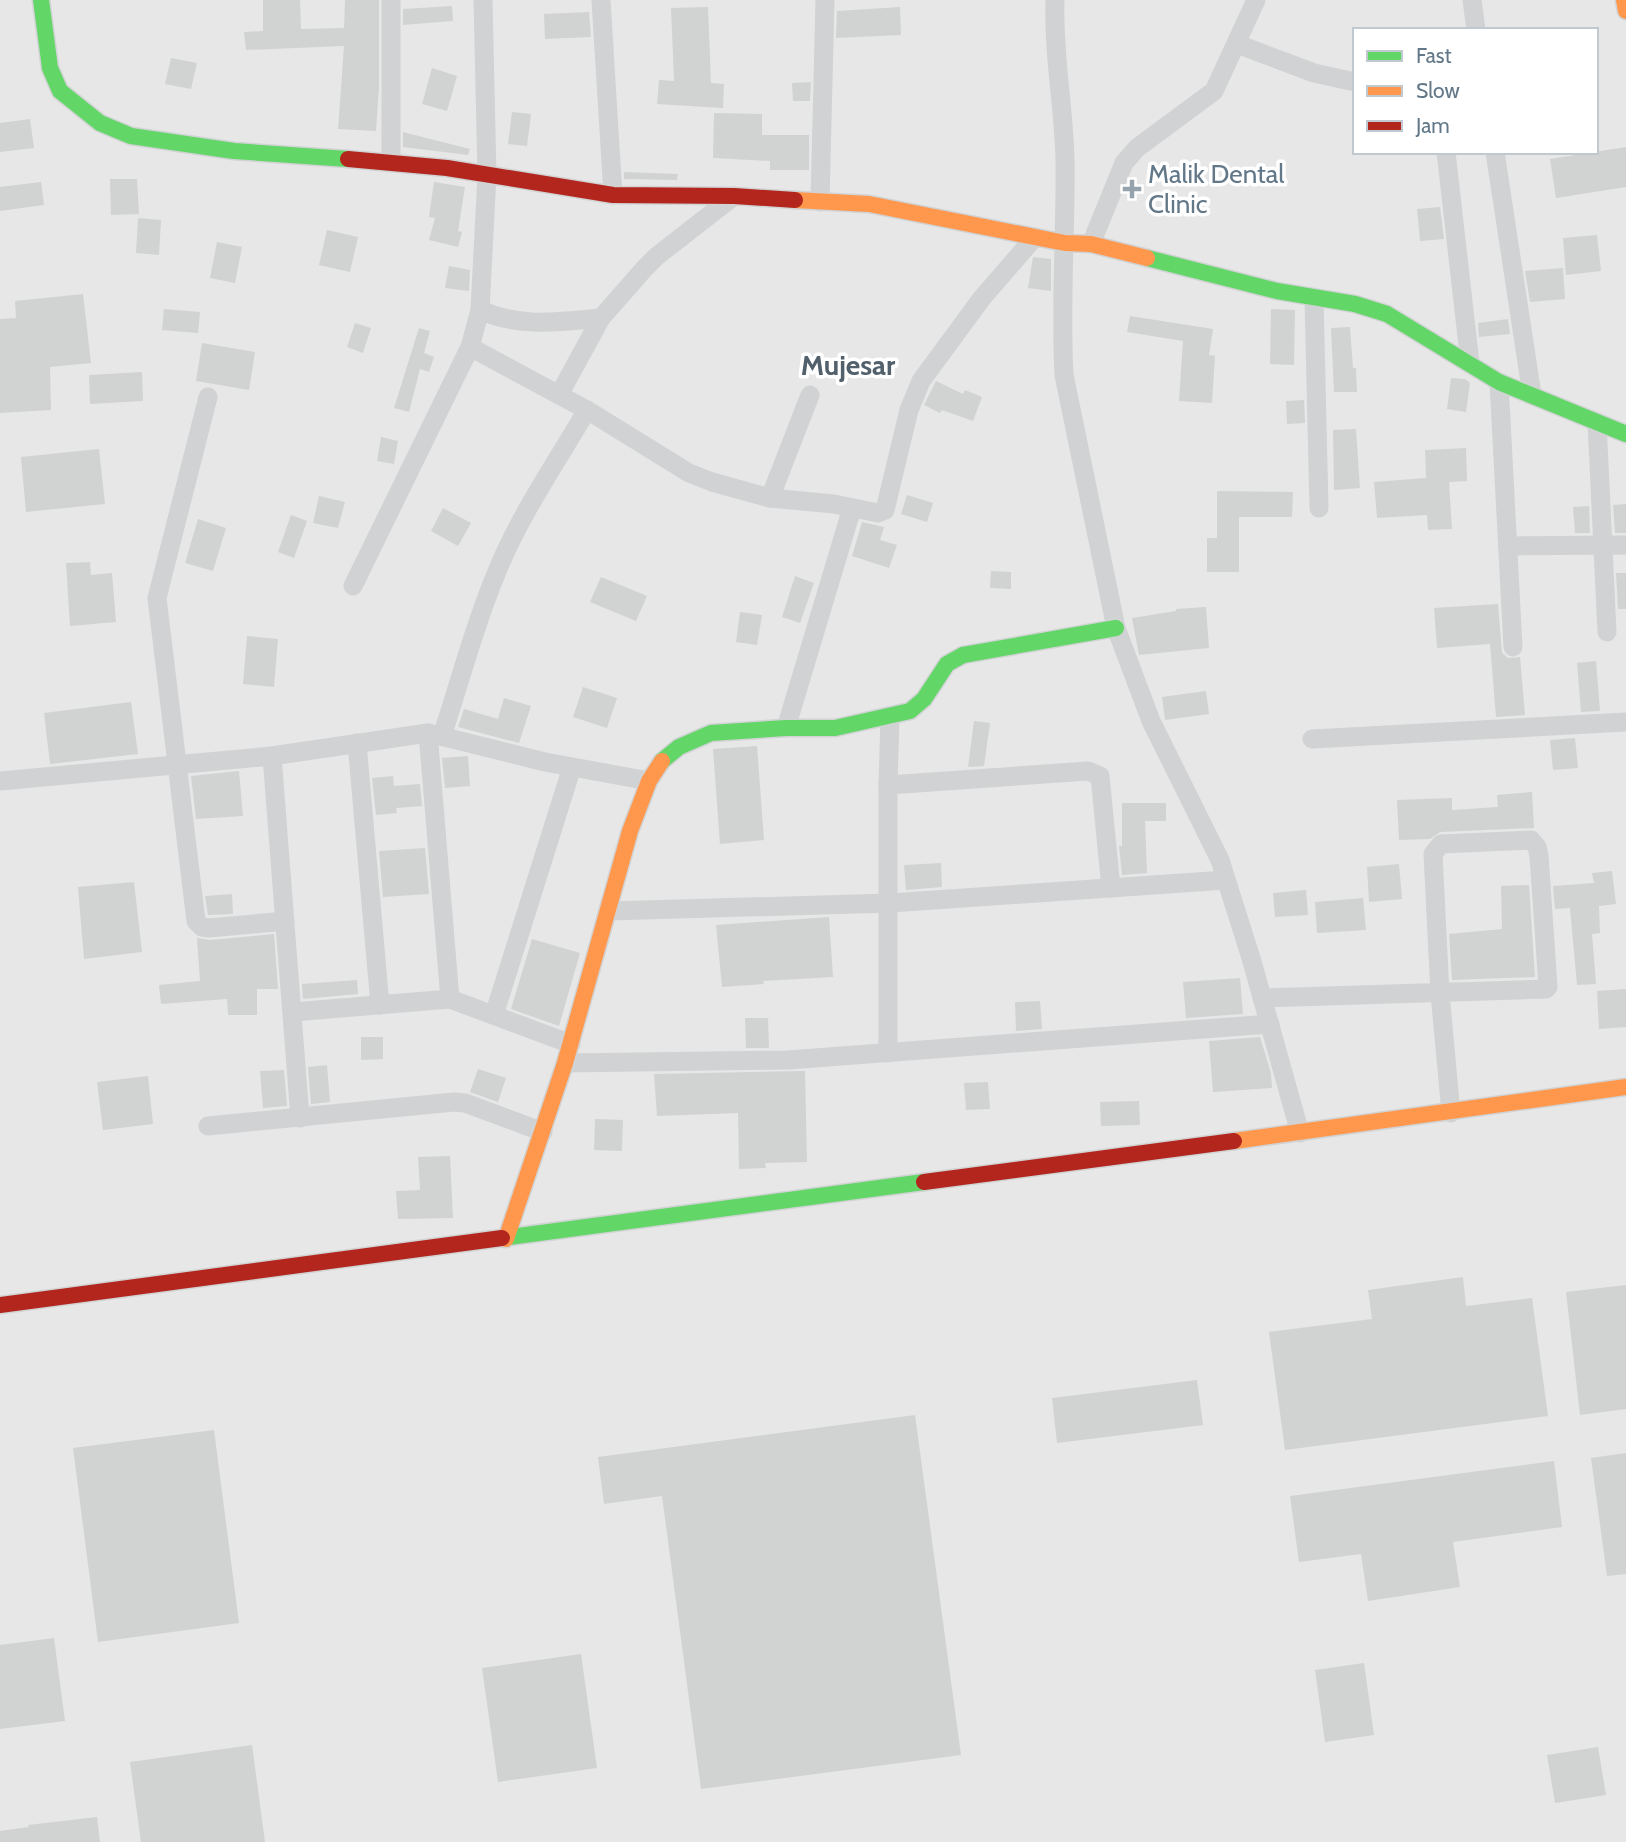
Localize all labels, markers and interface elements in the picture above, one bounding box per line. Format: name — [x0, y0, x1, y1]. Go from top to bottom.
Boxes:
legend — [1353, 28, 1598, 154]
text: Fast — [1416, 43, 1452, 68]
text: Slow — [1416, 78, 1460, 103]
text: Jam — [1415, 113, 1450, 138]
place label: Malik Dental Clinic — [1148, 158, 1284, 220]
marker: Malik Dental Clinic — [1122, 179, 1142, 199]
district label: Mujesar — [801, 348, 896, 382]

